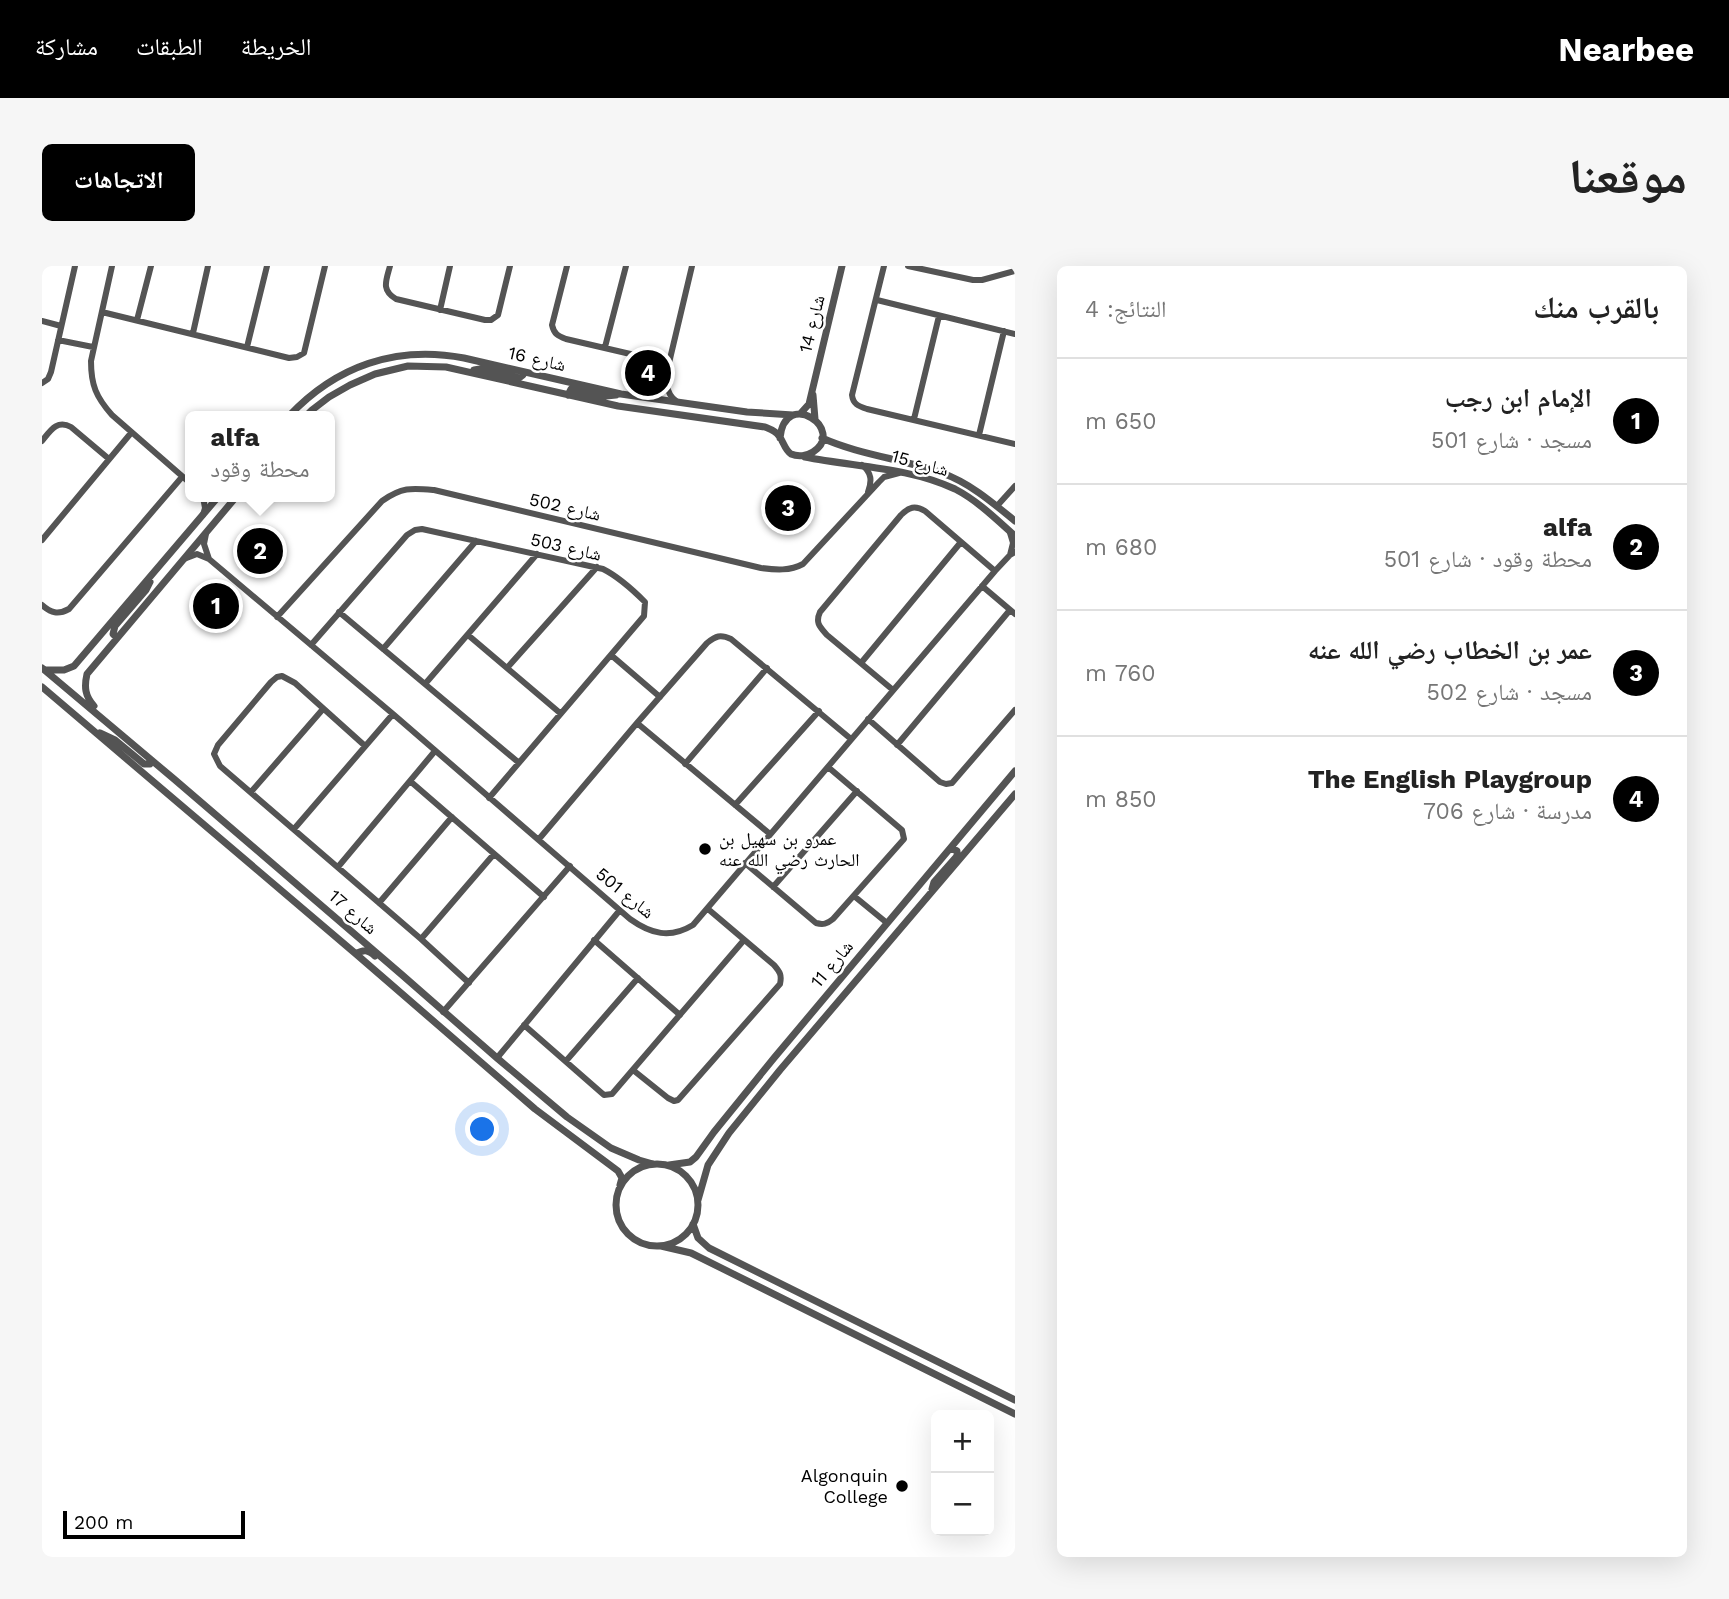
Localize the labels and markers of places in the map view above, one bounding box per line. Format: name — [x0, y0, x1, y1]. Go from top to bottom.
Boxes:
pin: 4 — [625, 347, 671, 399]
pin: 3 — [765, 482, 811, 534]
pin: 2 — [237, 525, 283, 577]
pin: 1 — [193, 580, 239, 632]
place label: عمرو بن سهيل بن الحارث رضي الله عنه — [719, 828, 860, 875]
marker: عمرو بن سهيل بن الحارث رضي الله عنه — [697, 841, 713, 857]
place label: Algonquin College — [801, 1465, 888, 1507]
marker: Algonquin College — [894, 1478, 910, 1494]

